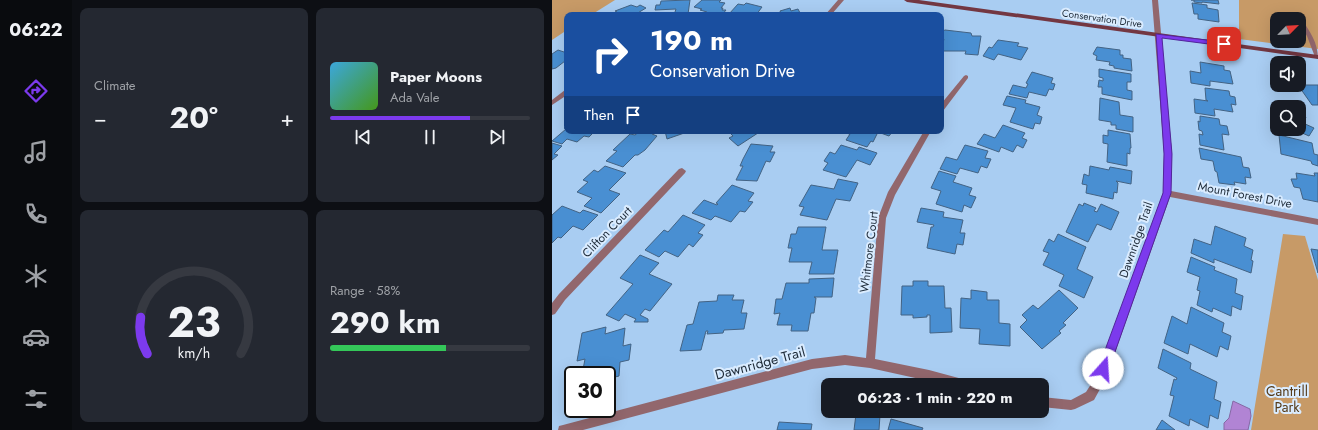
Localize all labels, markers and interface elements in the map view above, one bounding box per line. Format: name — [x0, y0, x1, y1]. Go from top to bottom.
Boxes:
street label: Conservation Drive — [1061, 5, 1143, 32]
north arrow — [1270, 12, 1306, 48]
map controls — [1270, 12, 1306, 136]
text: 06:22 — [9, 17, 63, 43]
text: 190 m — [650, 20, 733, 61]
pin — [1207, 27, 1241, 61]
icon: right — [584, 28, 636, 80]
icon: arrive — [1213, 33, 1235, 55]
button: sound — [1270, 56, 1306, 92]
text: Conservation Drive — [650, 58, 795, 84]
text: Paper Moons — [390, 66, 482, 88]
text: Climate — [94, 76, 135, 95]
icon: directions — [22, 77, 50, 105]
text: Ada Vale — [390, 88, 439, 107]
text: 20° — [170, 96, 218, 139]
button: search — [1270, 100, 1306, 136]
text: − — [94, 102, 107, 134]
text: + — [280, 102, 294, 134]
text: Then — [584, 104, 614, 126]
icon: arrive — [622, 104, 644, 126]
icon: previous — [352, 126, 374, 148]
icon: pause — [419, 126, 441, 148]
icon: next — [486, 126, 508, 148]
icon: music — [22, 138, 50, 166]
street label: Mount Forest Drive — [1196, 177, 1294, 213]
icon: phone — [22, 200, 50, 228]
street label: Dawnridge Trail — [1115, 200, 1157, 280]
street label: Clifton Court — [578, 202, 636, 262]
street label: Whitmore Court — [855, 210, 883, 294]
icon: climate — [22, 262, 50, 290]
text: Range · 58% — [330, 281, 400, 300]
text: 23 — [167, 292, 221, 353]
text: 290 km — [330, 301, 441, 344]
icon: car — [22, 323, 50, 351]
street label: Dawnridge Trail — [713, 341, 807, 385]
text: km/h — [178, 343, 210, 363]
position arrow — [1082, 348, 1124, 390]
speed limit sign: 30 — [564, 366, 616, 418]
park label: Cantrill Park — [1266, 381, 1308, 417]
icon: filters — [22, 385, 50, 413]
text: 06:23 · 1 min · 220 m — [857, 387, 1013, 409]

